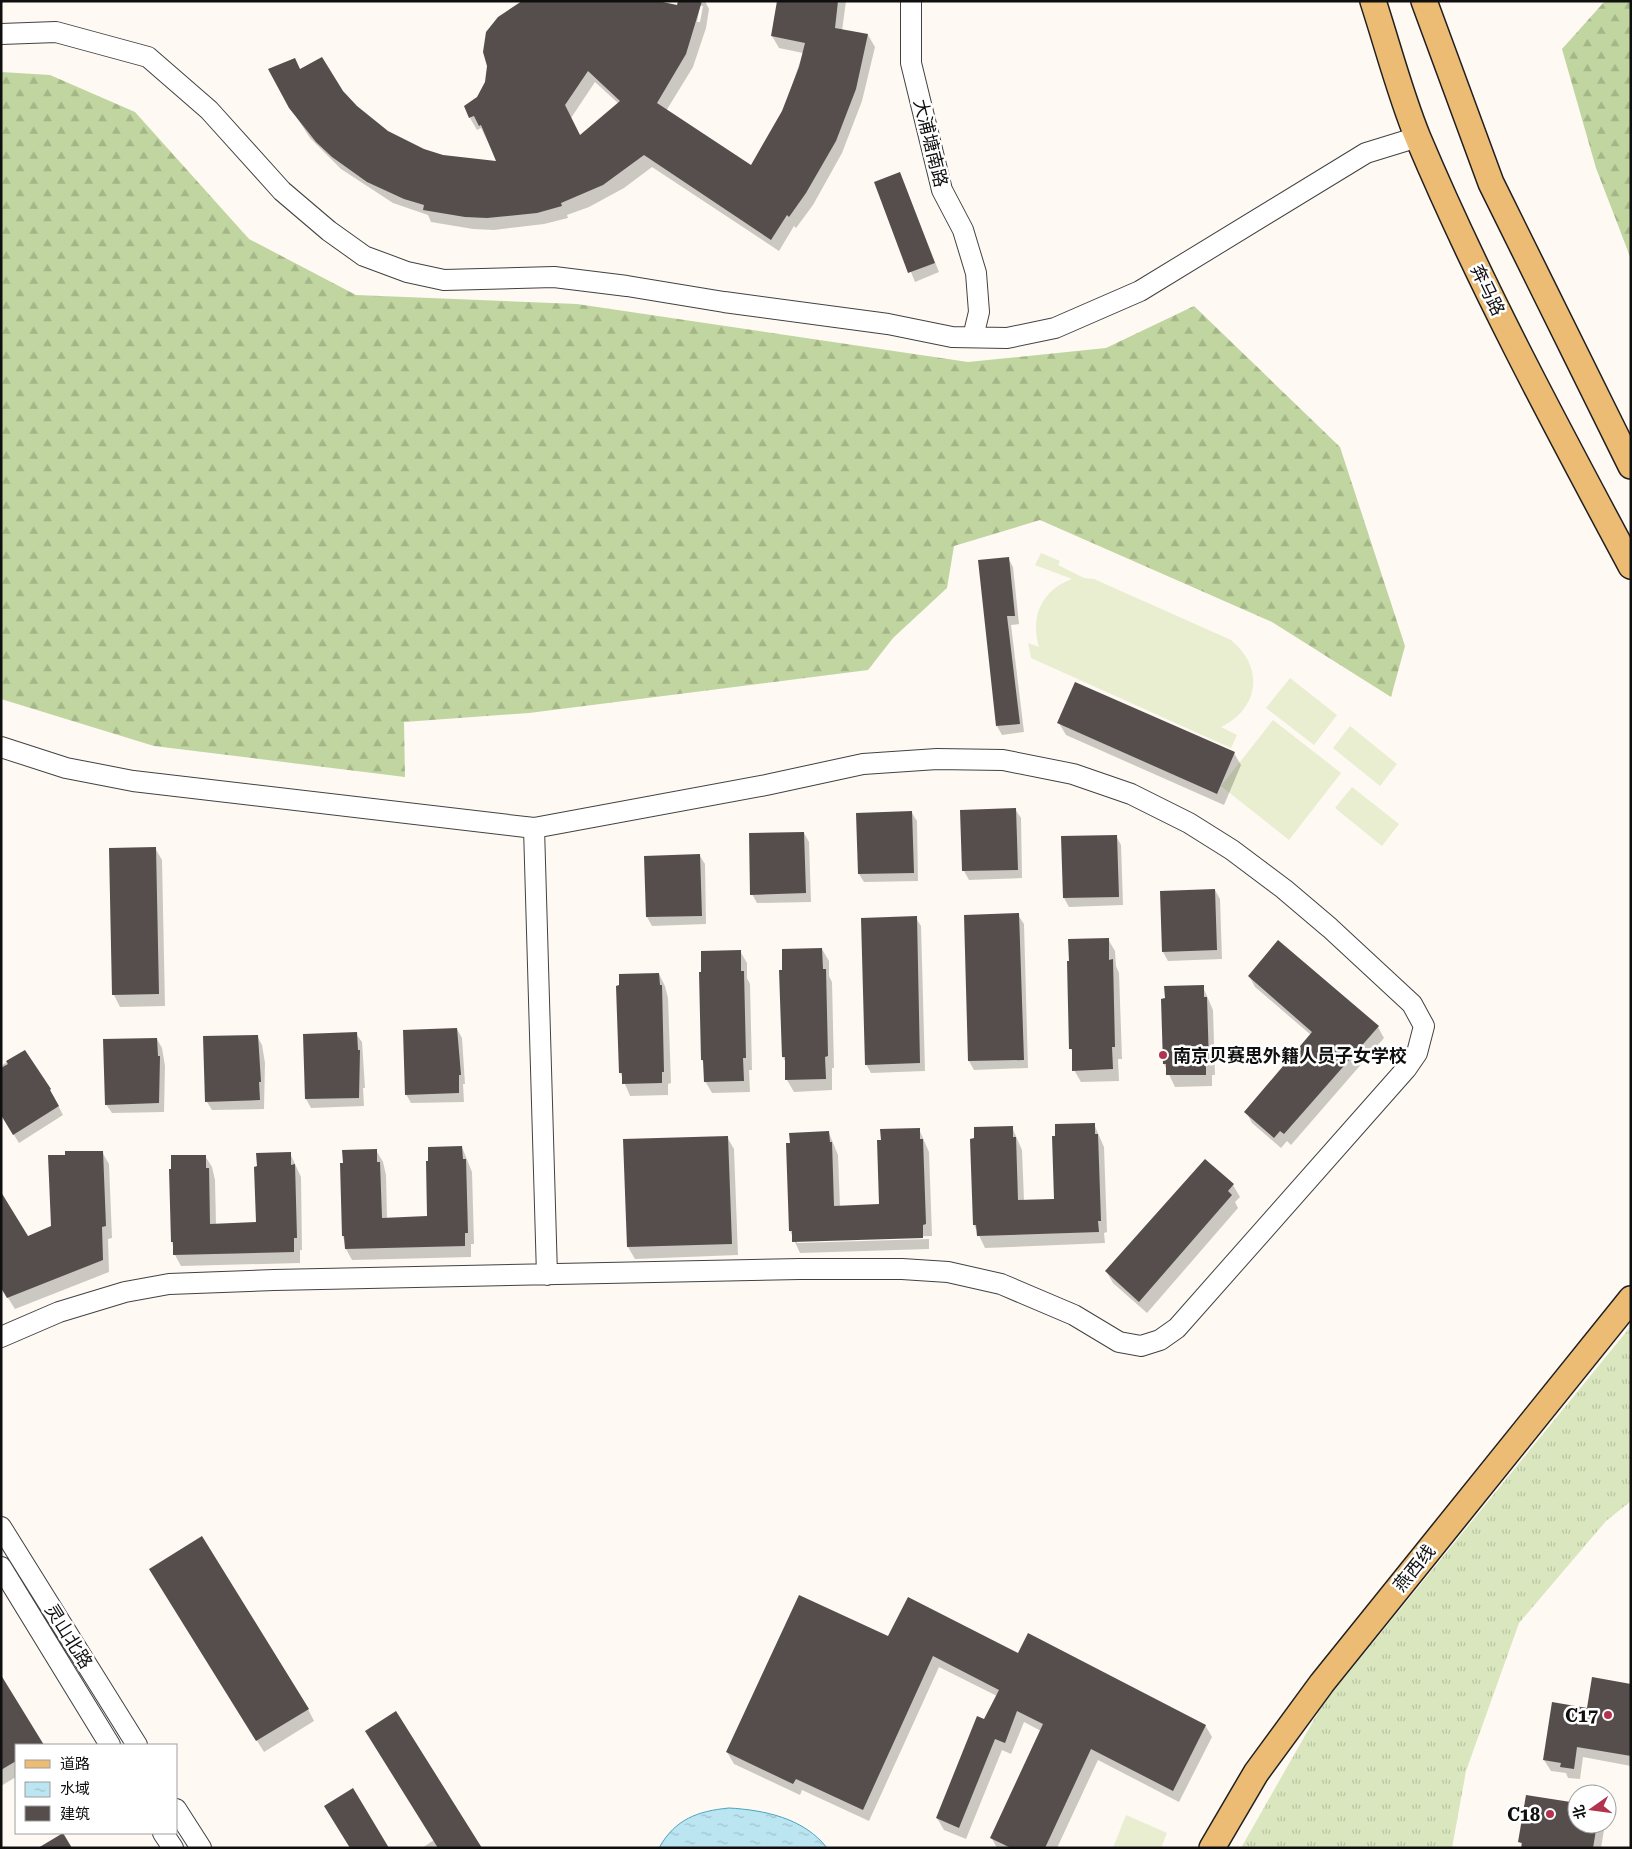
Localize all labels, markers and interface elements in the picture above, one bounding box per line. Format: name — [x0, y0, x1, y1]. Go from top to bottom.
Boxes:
street label: 大浦塘南路 — [910, 97, 952, 189]
street label: 奔马路 — [1467, 261, 1509, 319]
place label: 南京贝赛思外籍人员子女学校 — [1173, 1045, 1407, 1066]
marker: 南京贝赛思外籍人员子女学校 — [1157, 1049, 1169, 1061]
street label: 燕西线 — [1389, 1540, 1439, 1596]
street label: 灵山北路 — [41, 1600, 97, 1672]
place label: C17 — [1565, 1705, 1598, 1726]
marker: C17 — [1602, 1709, 1614, 1721]
legend — [15, 1744, 178, 1834]
text: 道路 — [60, 1755, 90, 1773]
text: 水域 — [60, 1780, 90, 1798]
north arrow — [1567, 1784, 1617, 1834]
text: 北 — [1570, 1803, 1589, 1821]
place label: C18 — [1507, 1804, 1540, 1825]
text: 建筑 — [60, 1805, 90, 1823]
marker: C18 — [1544, 1808, 1556, 1820]

